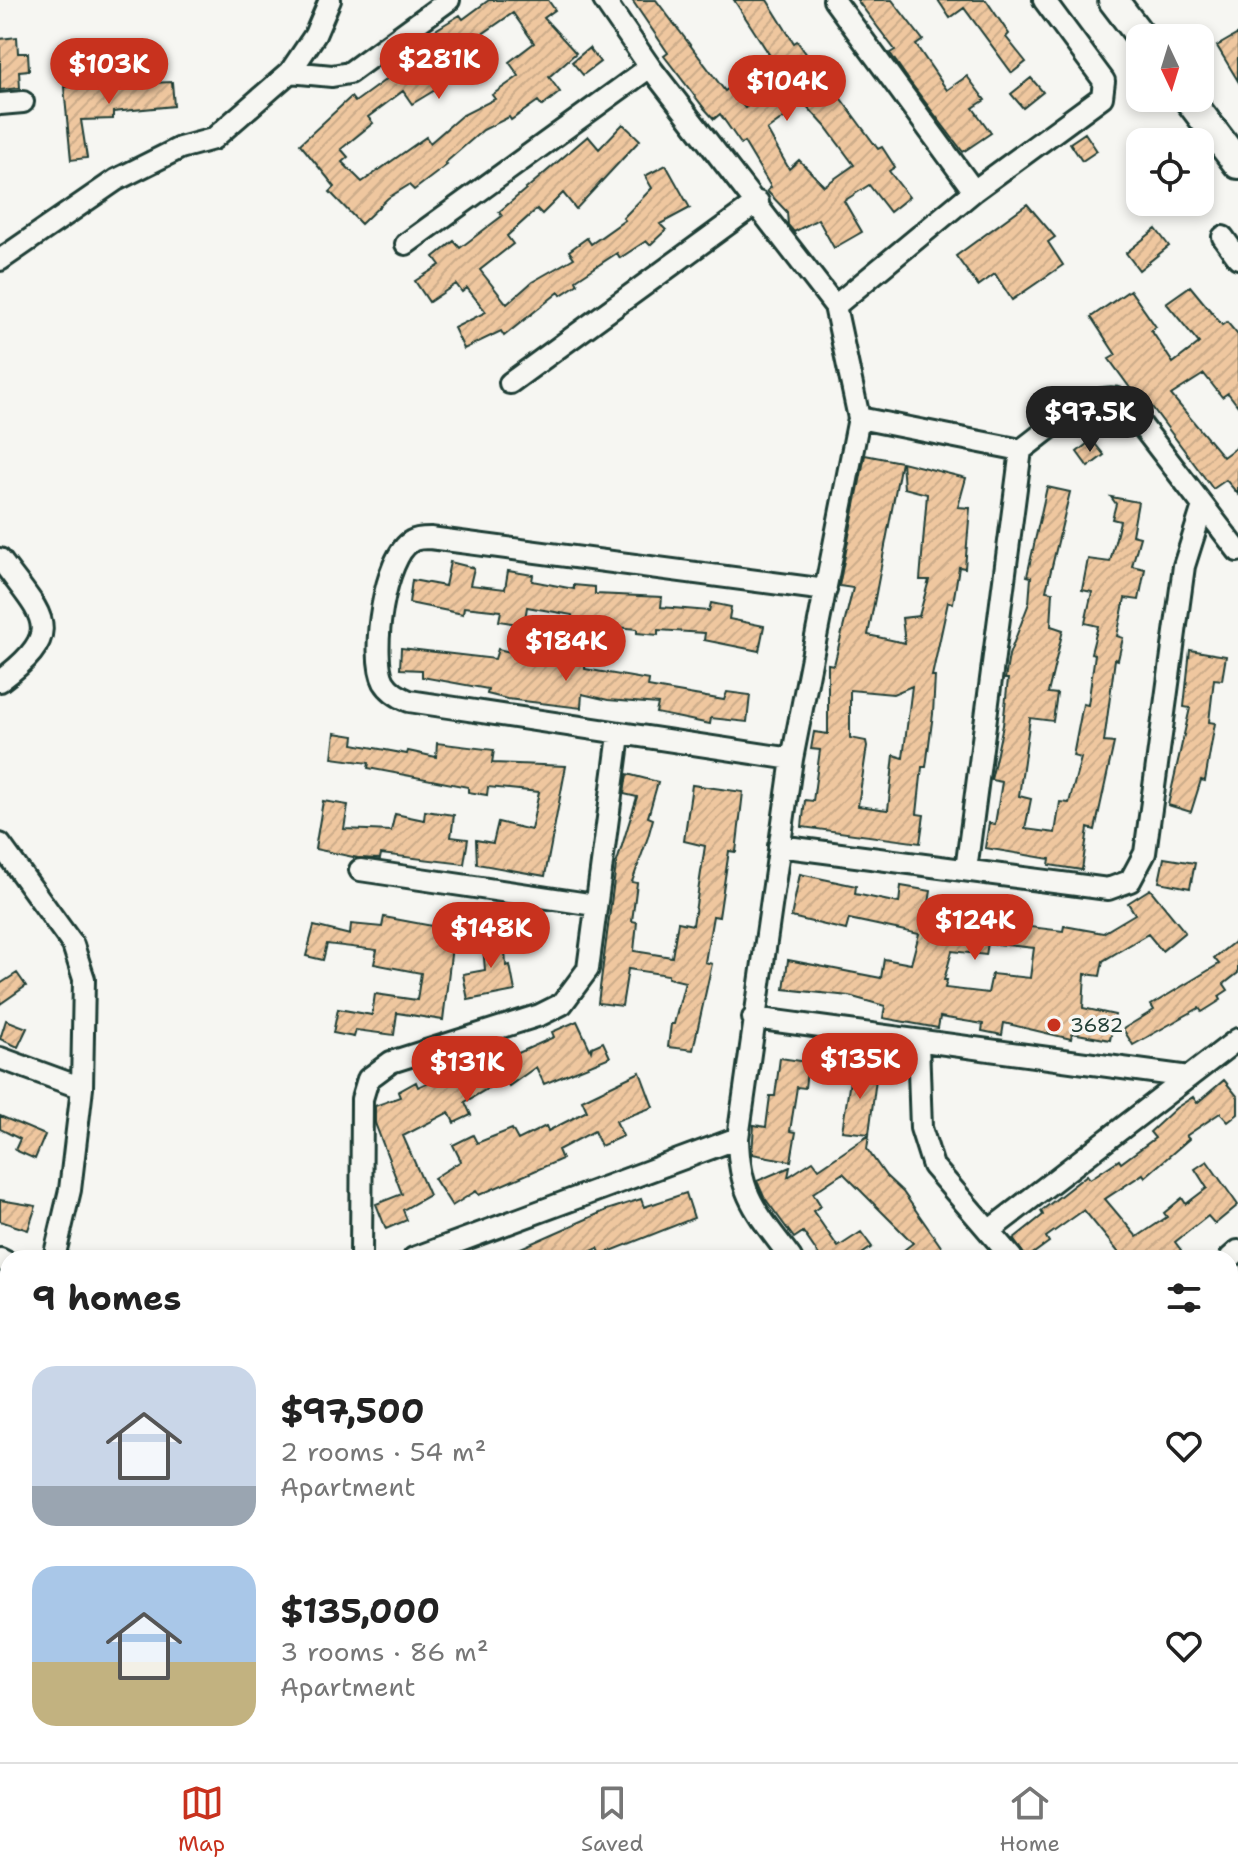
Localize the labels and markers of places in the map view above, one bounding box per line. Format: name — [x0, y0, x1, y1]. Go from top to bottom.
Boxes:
pin: $281K — [383, 33, 495, 101]
pin: $103K — [53, 38, 165, 106]
pin: $104K — [731, 55, 843, 123]
pin: $97.5K — [1025, 386, 1155, 454]
pin: $184K — [510, 615, 622, 683]
pin: $124K — [919, 894, 1031, 962]
pin: $148K — [435, 902, 547, 970]
place label: 3682 — [1070, 1012, 1123, 1038]
marker: 3682 — [1045, 1016, 1063, 1034]
pin: $135K — [804, 1033, 916, 1101]
pin: $131K — [411, 1036, 523, 1104]

